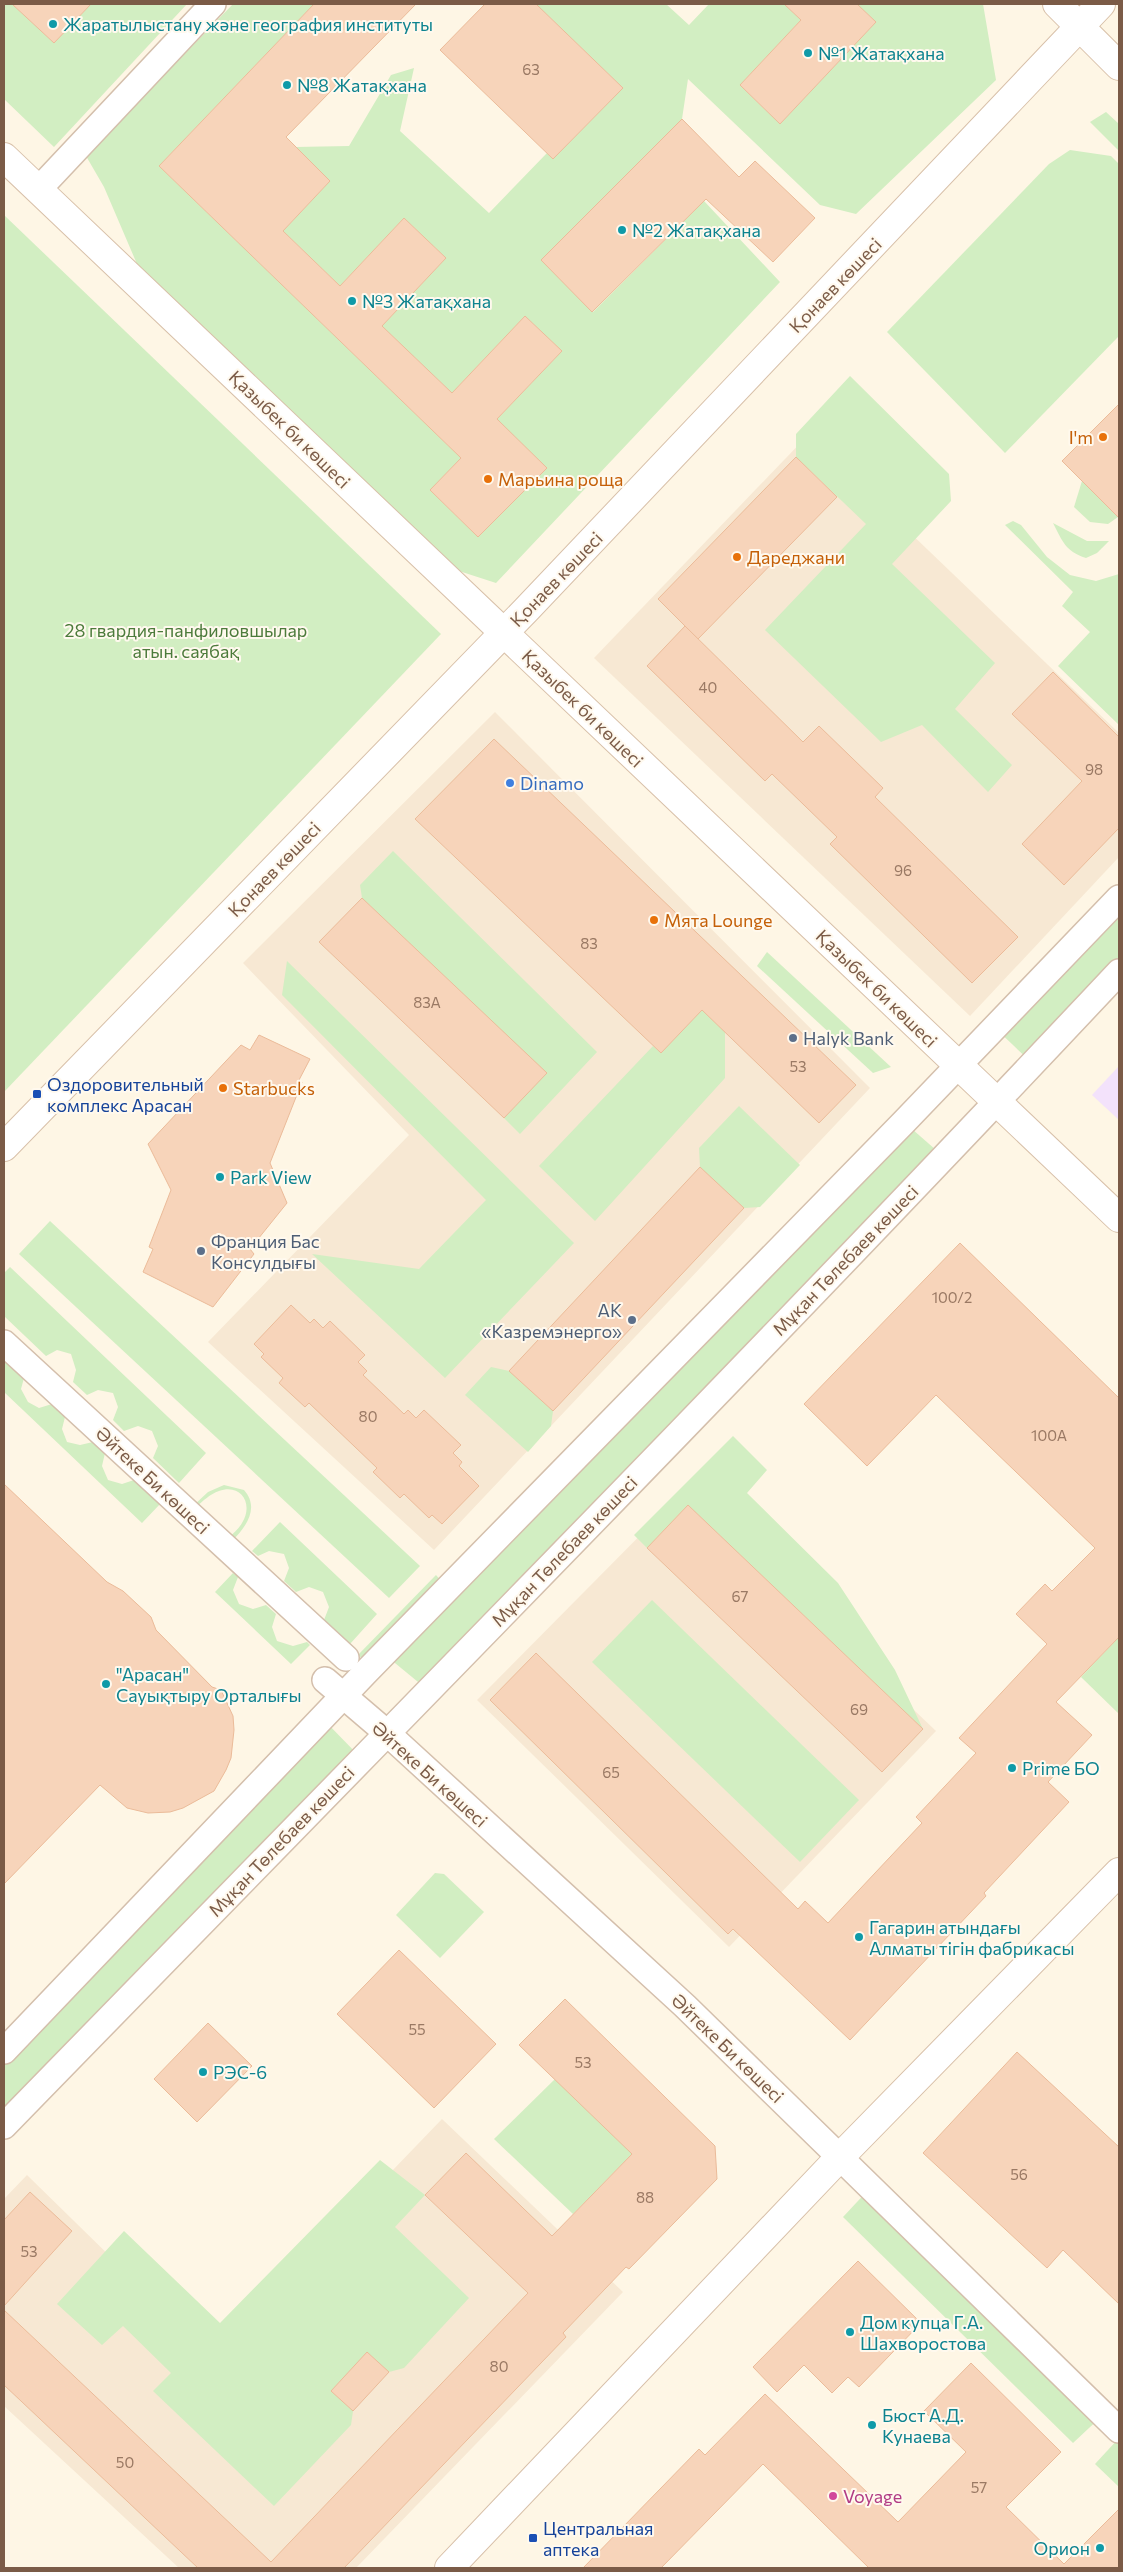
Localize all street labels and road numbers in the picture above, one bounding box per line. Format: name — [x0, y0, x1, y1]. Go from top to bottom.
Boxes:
street label: Қонаев көшесі — [784, 233, 886, 337]
street label: Қазыбек би көшесі — [225, 366, 355, 492]
street label: Қонаев көшесі — [505, 527, 607, 631]
street label: Қазыбек би көшесі — [518, 645, 648, 771]
street label: Қонаев көшесі — [223, 817, 325, 921]
street label: Қазыбек би көшесі — [812, 925, 942, 1051]
street label: Мұқан Төлебаев көшесі — [767, 1180, 923, 1340]
street label: Әйтеке Би көшесі — [92, 1422, 214, 1538]
street label: Мұқан Төлебаев көшесі — [486, 1471, 642, 1631]
street label: Әйтеке Би көшесі — [368, 1716, 492, 1832]
street label: Мұқан Төлебаев көшесі — [203, 1761, 359, 1921]
street label: Әйтеке Би көшесі — [667, 1989, 789, 2107]

